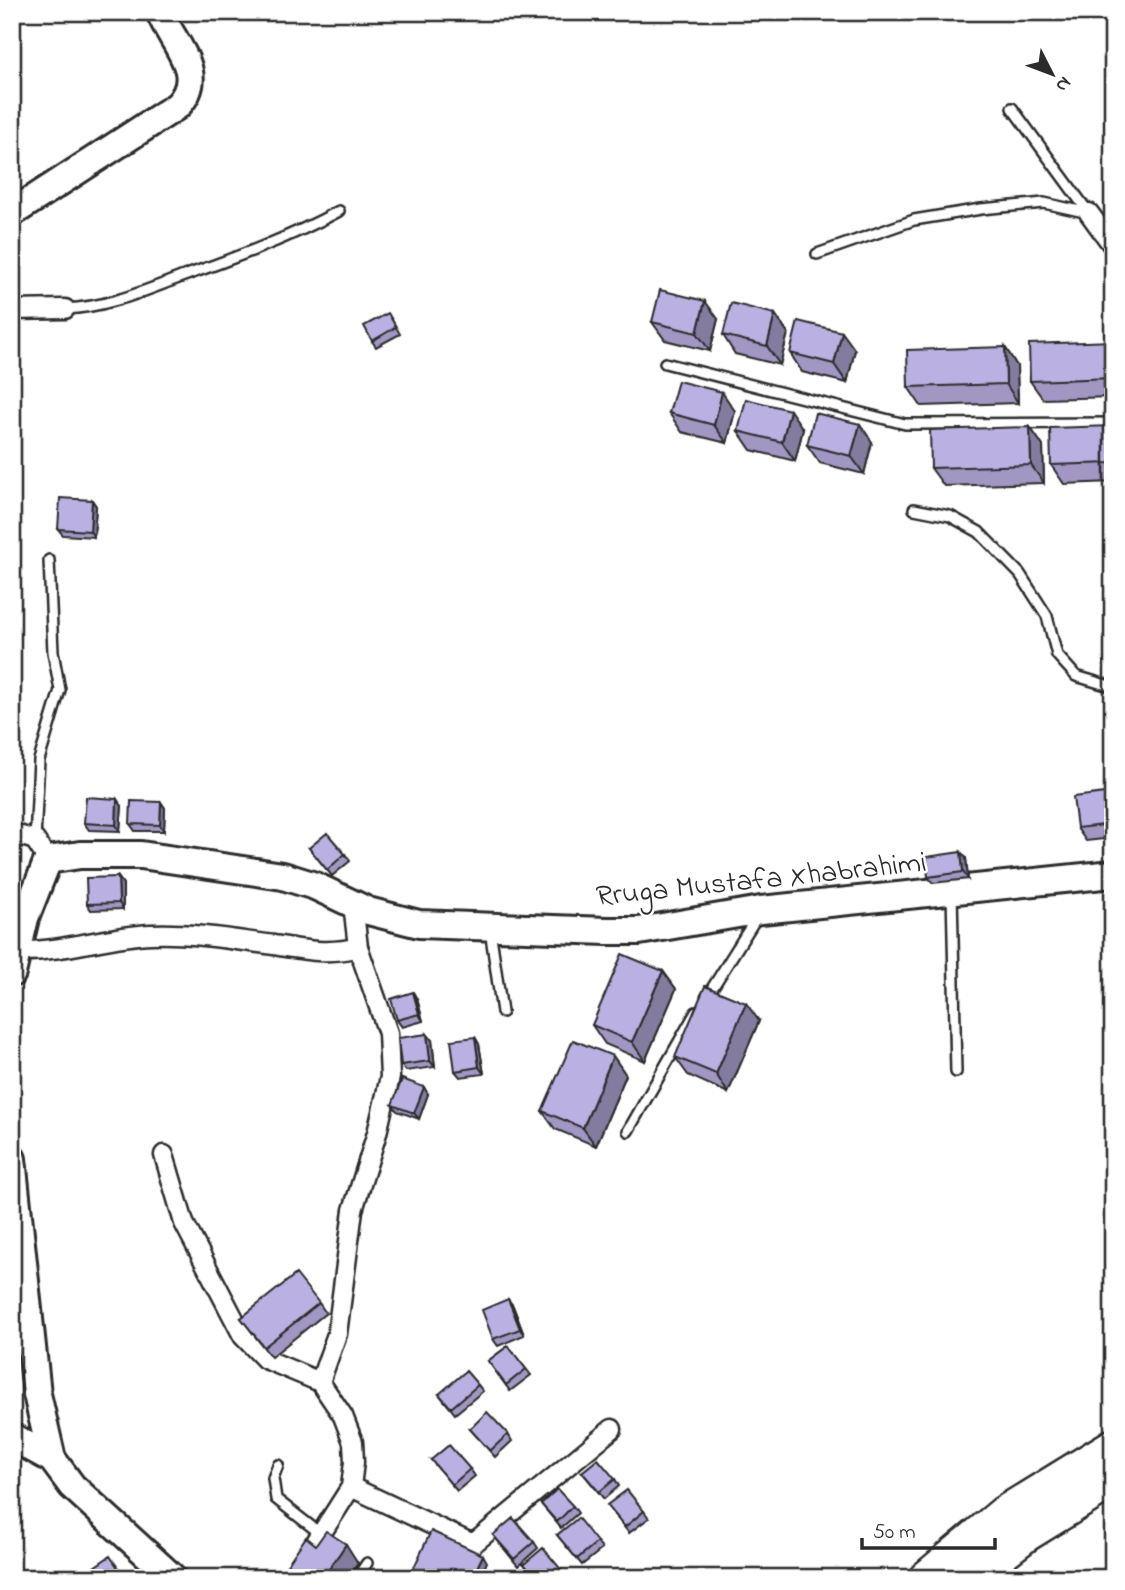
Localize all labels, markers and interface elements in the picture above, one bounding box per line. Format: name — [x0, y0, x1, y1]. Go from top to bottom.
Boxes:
north arrow — [1016, 38, 1086, 108]
text: N — [1048, 70, 1077, 98]
street label: Rruga Mustafa Xhabrahimi — [594, 842, 929, 920]
scale bar — [862, 1506, 996, 1550]
text: 50 m — [873, 1518, 916, 1548]

